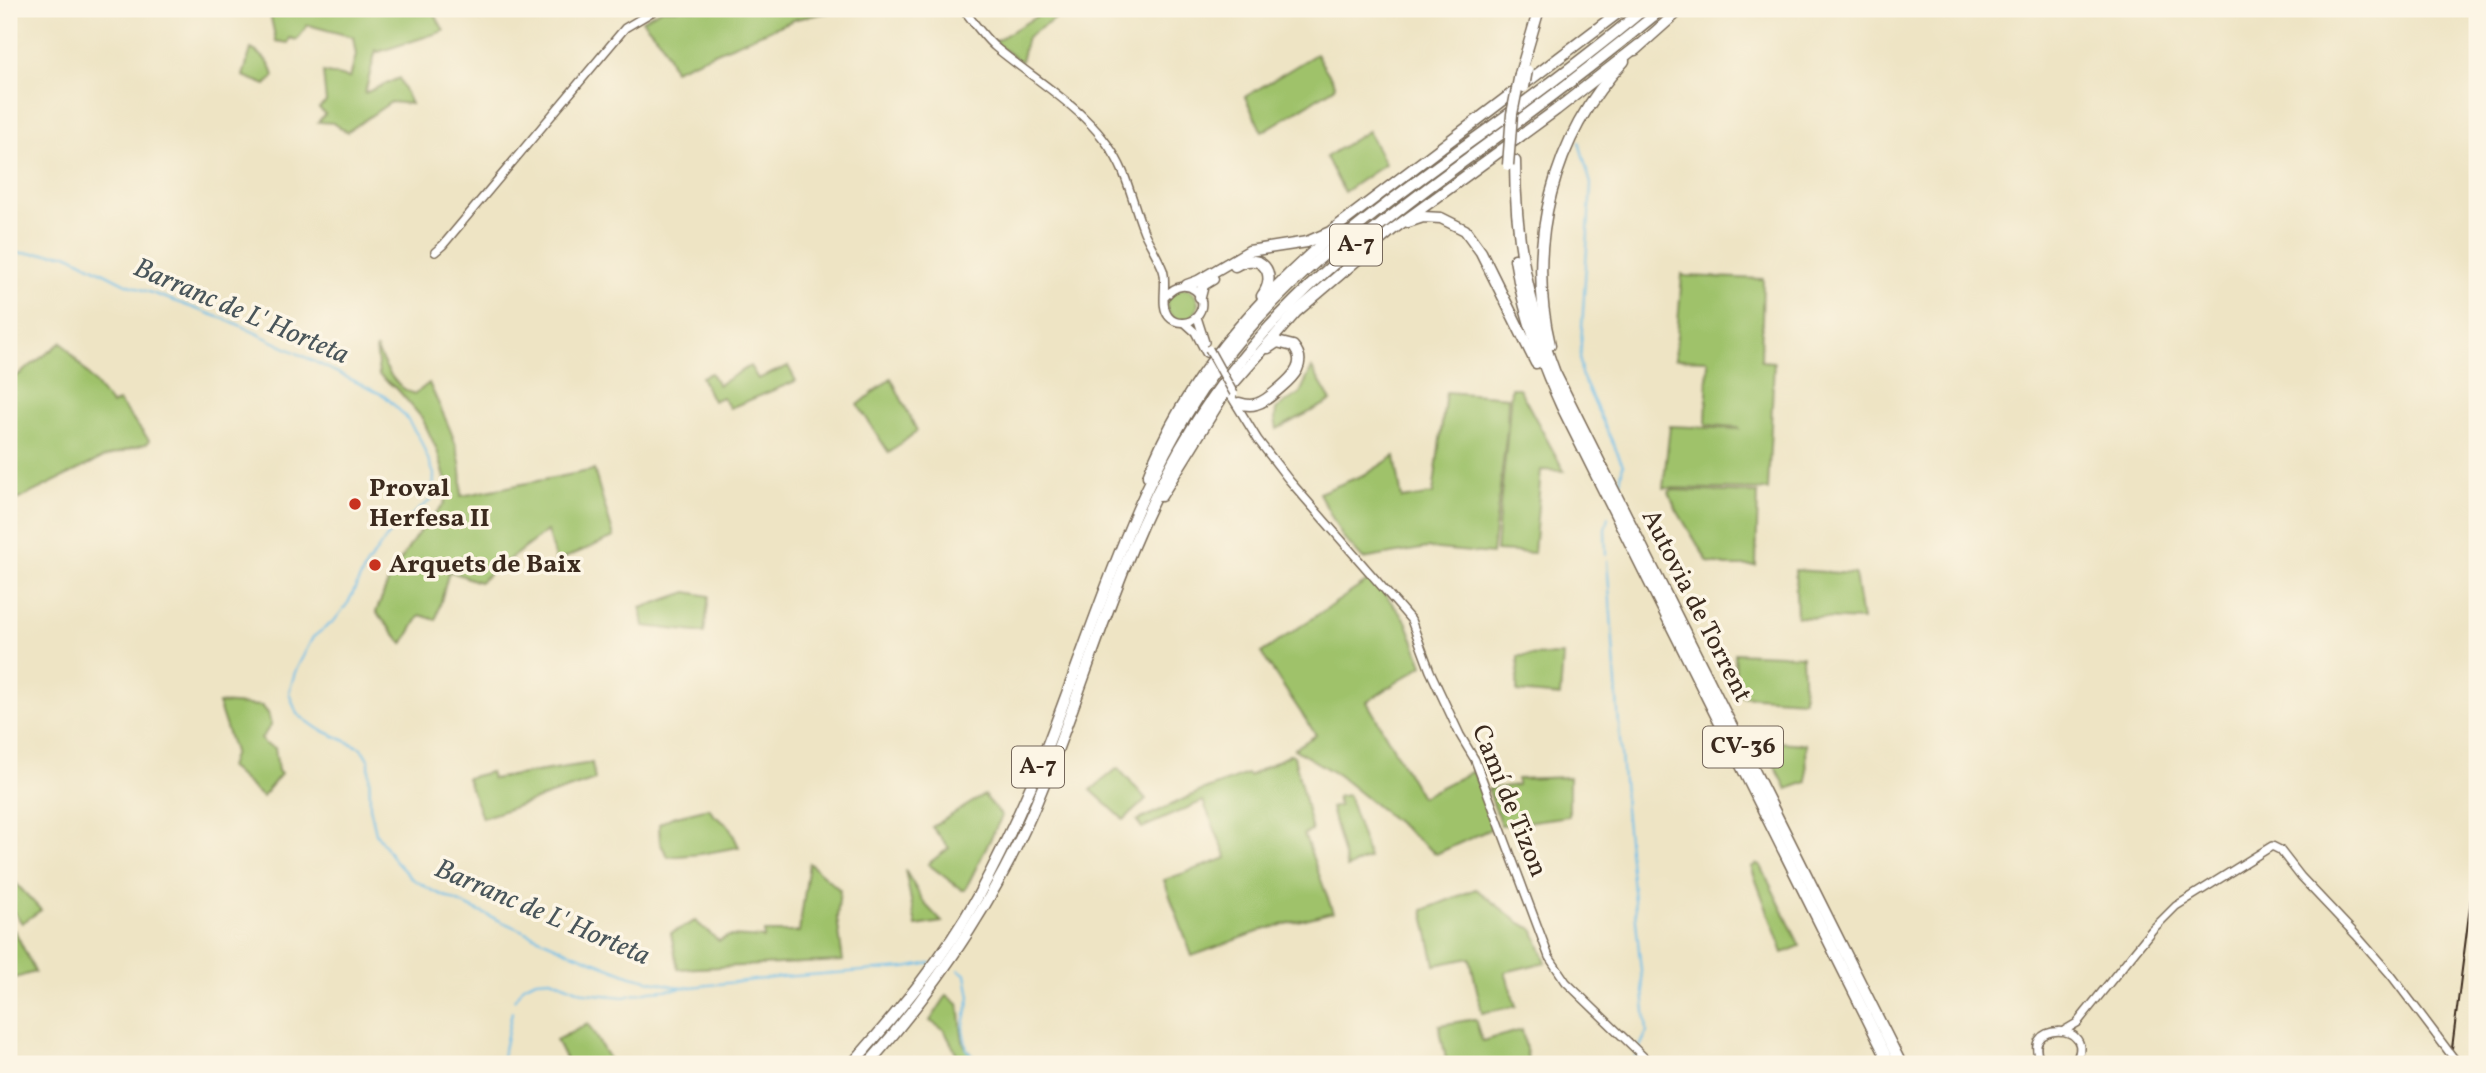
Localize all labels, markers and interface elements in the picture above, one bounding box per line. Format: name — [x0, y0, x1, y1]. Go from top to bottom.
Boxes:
road number: A-7 — [1330, 224, 1382, 266]
water label: Barranc de L' Horteta — [127, 249, 355, 375]
place label: Proval Herfesa II — [369, 471, 490, 537]
marker: Proval Herfesa II — [347, 496, 363, 512]
street label: Autovia de Torrent — [1632, 503, 1760, 709]
place label: Arquets de Baix — [389, 547, 582, 583]
marker: Arquets de Baix — [367, 557, 383, 573]
street label: Camí de Tizon — [1462, 719, 1556, 883]
road number: CV-36 — [1703, 726, 1783, 768]
road number: A-7 — [1012, 746, 1064, 788]
water label: Barranc de L' Horteta — [428, 850, 656, 976]

